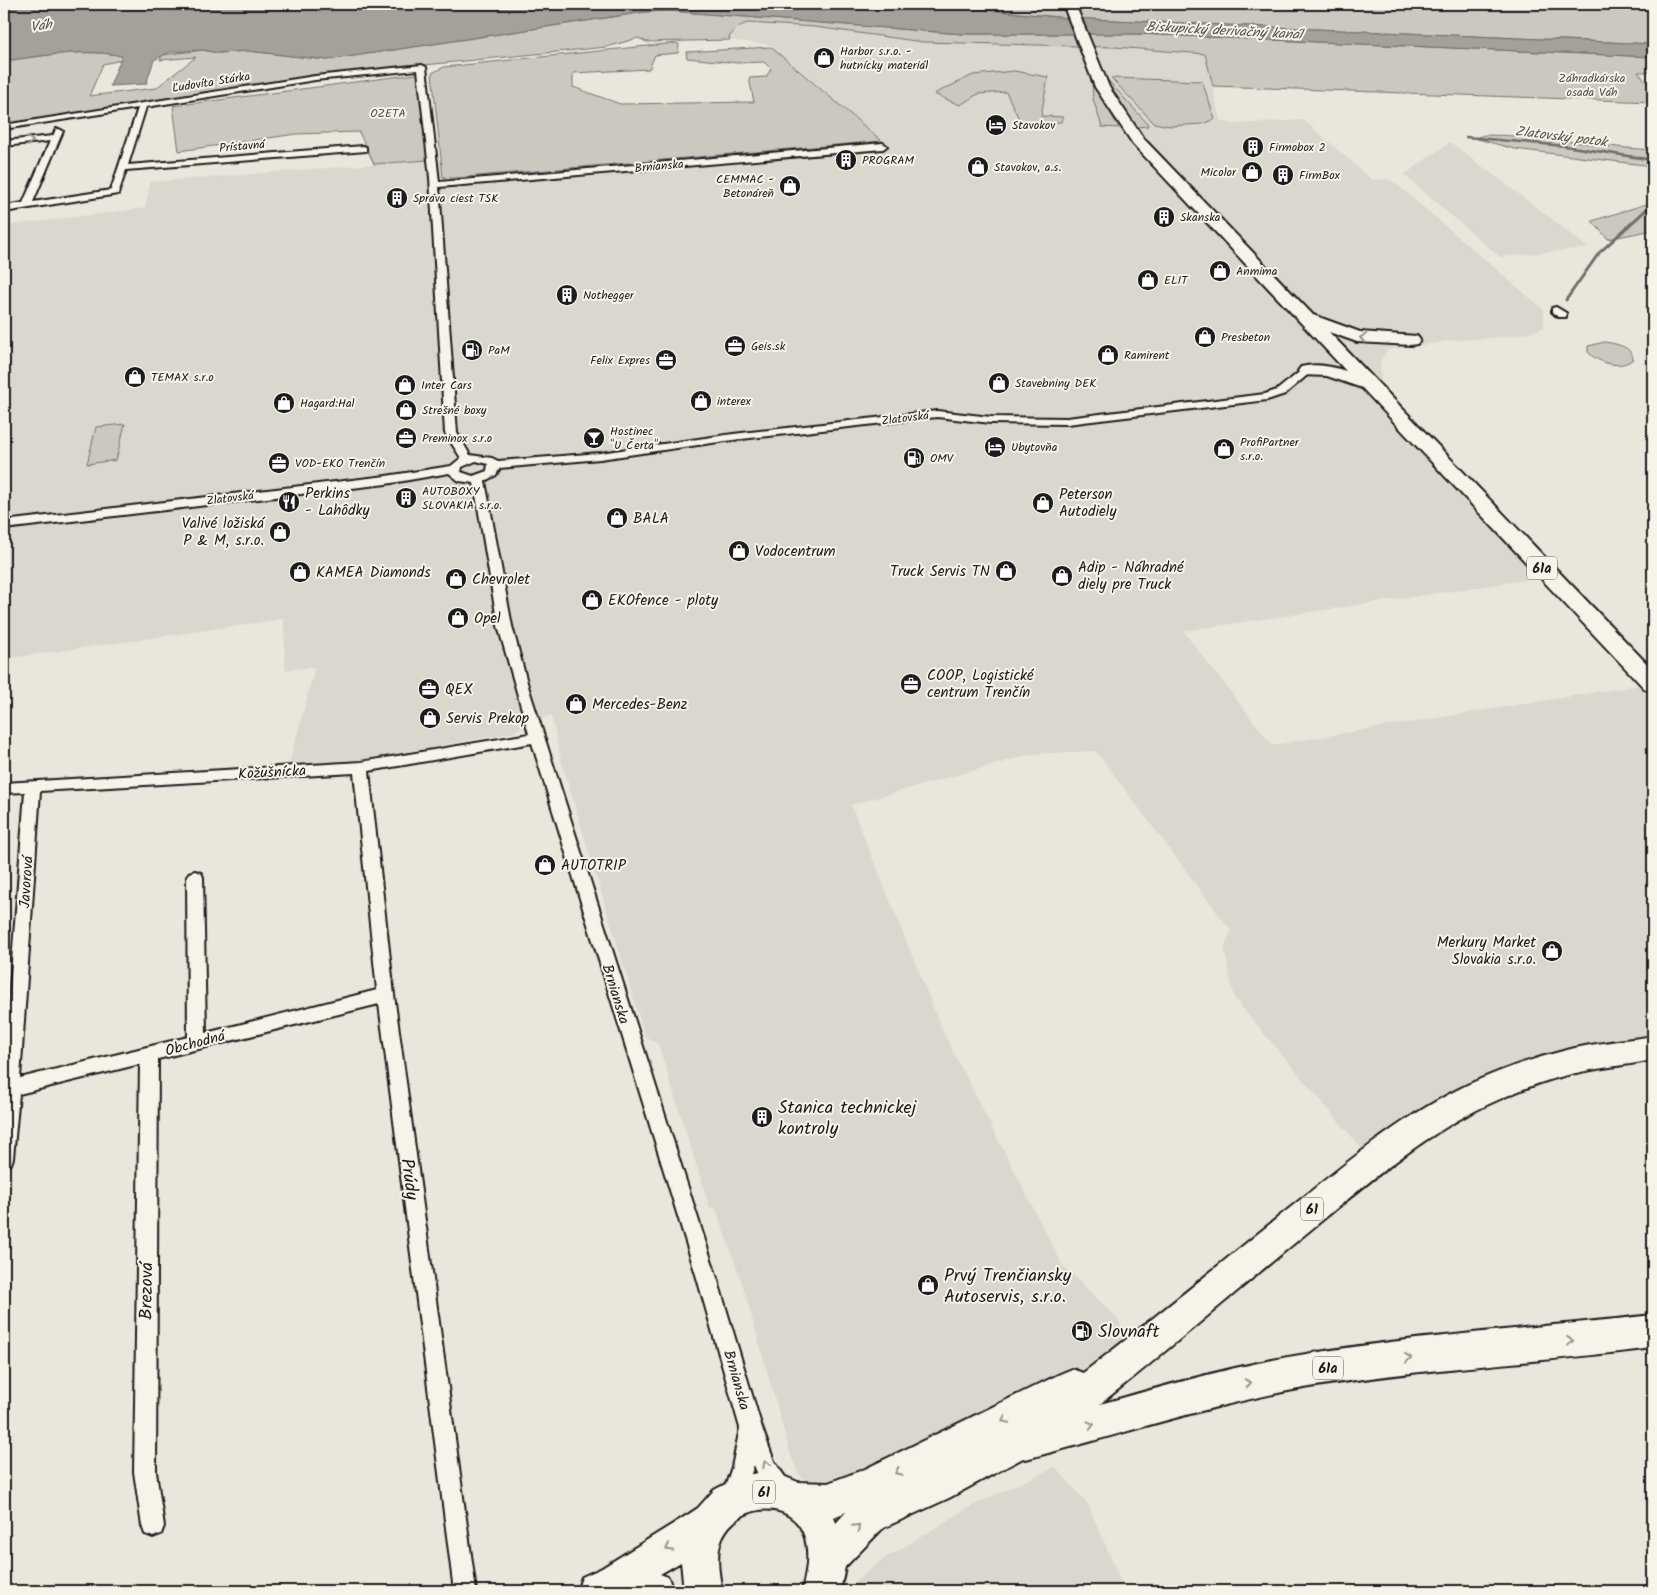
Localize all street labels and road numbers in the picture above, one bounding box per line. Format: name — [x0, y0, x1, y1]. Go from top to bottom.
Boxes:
street label: Ľudovíta Stárka — [171, 67, 252, 98]
street label: Prístavná — [218, 135, 267, 158]
street label: Brnianska — [634, 155, 685, 178]
street label: Zlatovská — [880, 406, 931, 431]
street label: Zlatovská — [205, 486, 256, 511]
road number: 61a — [1527, 556, 1557, 580]
street label: Kožušnícka — [237, 759, 307, 787]
street label: Javorová — [13, 853, 41, 909]
street label: Brnianska — [595, 961, 636, 1027]
street label: Obchodná — [163, 1024, 230, 1063]
street label: Prúdy — [391, 1157, 426, 1202]
road number: 61 — [1301, 1198, 1323, 1220]
street label: Brezová — [132, 1260, 163, 1320]
street label: Brnianska — [716, 1347, 756, 1413]
road number: 61a — [1313, 1356, 1343, 1380]
road number: 61 — [753, 1480, 775, 1504]

